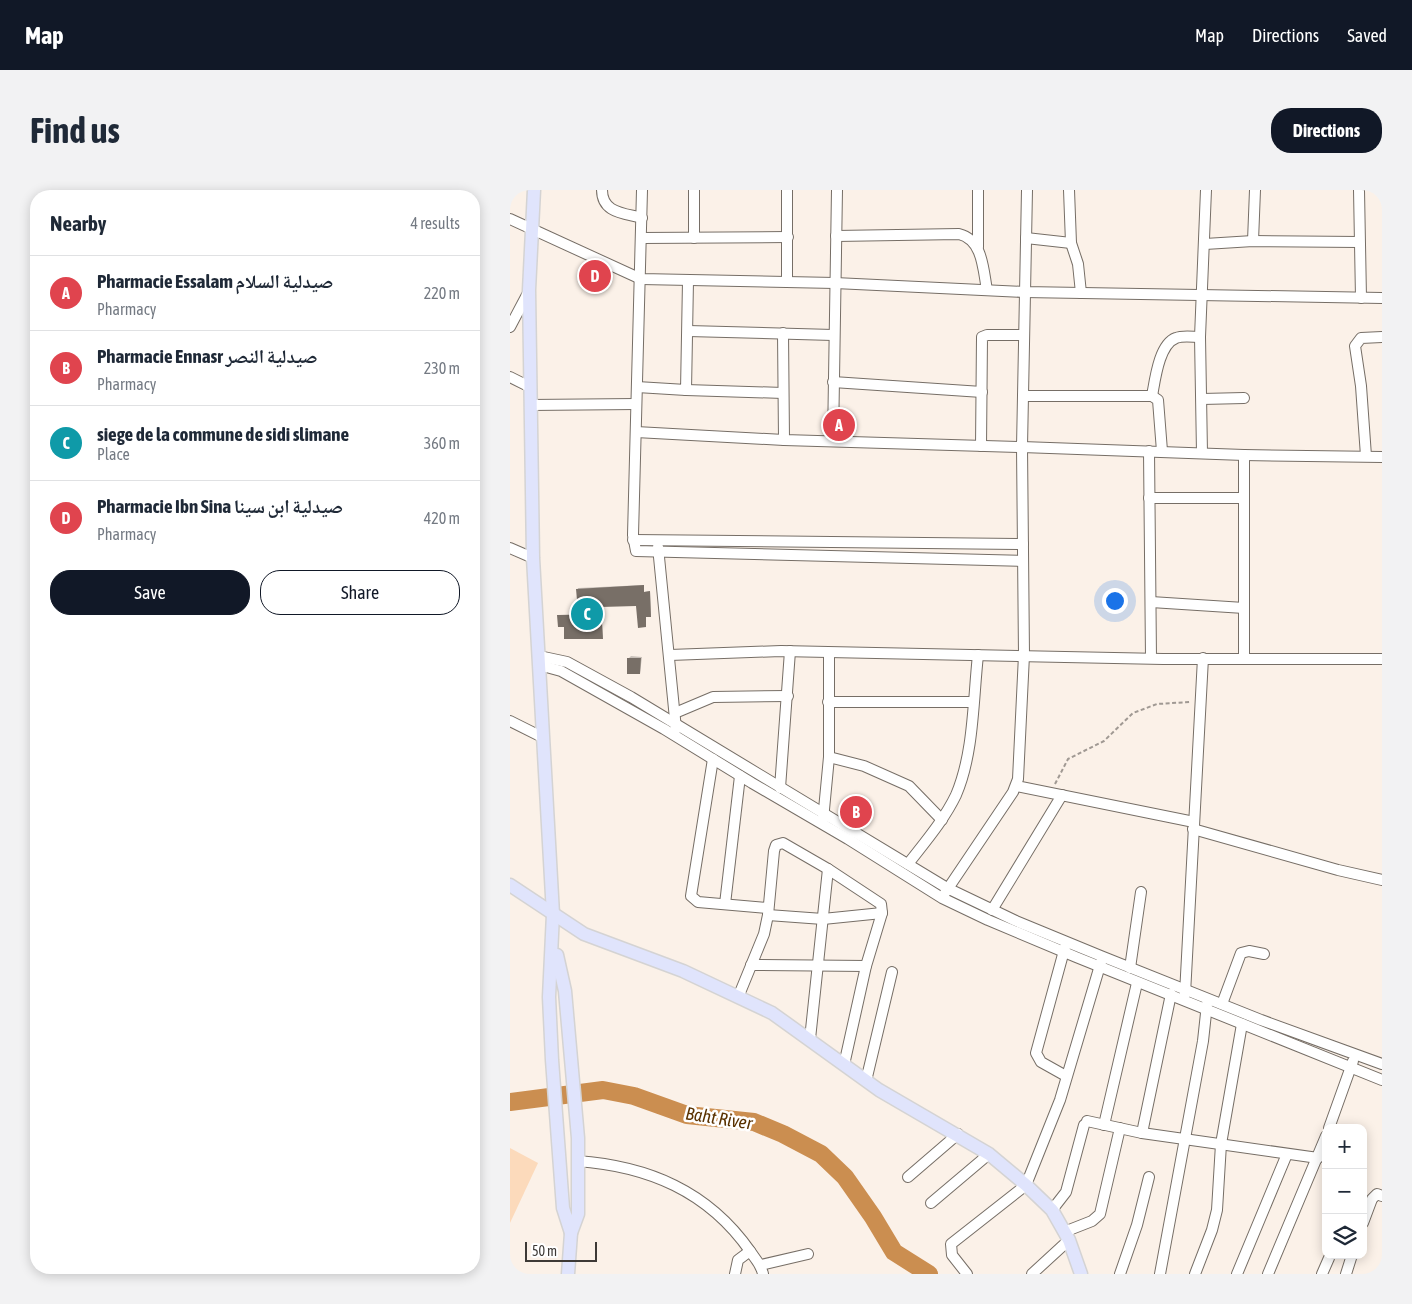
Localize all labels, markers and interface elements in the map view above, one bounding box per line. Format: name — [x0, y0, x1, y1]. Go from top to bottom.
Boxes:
text: Map — [25, 22, 64, 49]
text: Map — [1195, 25, 1224, 46]
text: Directions — [1252, 25, 1319, 46]
text: Saved — [1347, 25, 1387, 46]
button: Directions — [1271, 108, 1382, 153]
text: Find us — [30, 110, 120, 150]
text: Nearby — [50, 211, 106, 235]
text: 4 results — [410, 214, 460, 232]
pin: D — [579, 257, 611, 295]
text: Pharmacie Essalam صيدلية السلام — [97, 270, 333, 292]
text: A — [62, 284, 70, 302]
text: 220 m — [424, 284, 460, 302]
text: Pharmacy — [97, 300, 156, 318]
text: Pharmacie Ennasr صيدلية النصر — [97, 345, 318, 367]
text: B — [62, 359, 70, 377]
text: 230 m — [424, 359, 460, 377]
text: Pharmacy — [97, 375, 156, 393]
pin: A — [823, 406, 855, 444]
text: siege de la commune de sidi slimane — [97, 423, 349, 445]
text: C — [62, 434, 70, 452]
text: 360 m — [424, 434, 460, 452]
text: Place — [97, 445, 130, 463]
text: Pharmacie Ibn Sina صيدلية ابن سينا — [97, 495, 343, 517]
text: D — [62, 509, 70, 527]
text: 420 m — [424, 509, 460, 527]
text: Pharmacy — [97, 525, 156, 543]
button: Save — [50, 570, 250, 615]
button: Share — [260, 570, 460, 615]
your location — [1102, 588, 1128, 614]
pin: C — [571, 595, 603, 633]
pin: B — [840, 793, 872, 831]
water label: Baht River — [684, 1102, 754, 1134]
map controls — [1322, 1124, 1367, 1259]
button: + — [1322, 1124, 1367, 1169]
button: − — [1322, 1169, 1367, 1214]
button: layers — [1322, 1214, 1367, 1259]
scale bar — [525, 1239, 598, 1262]
text: 50 m — [532, 1243, 557, 1259]

